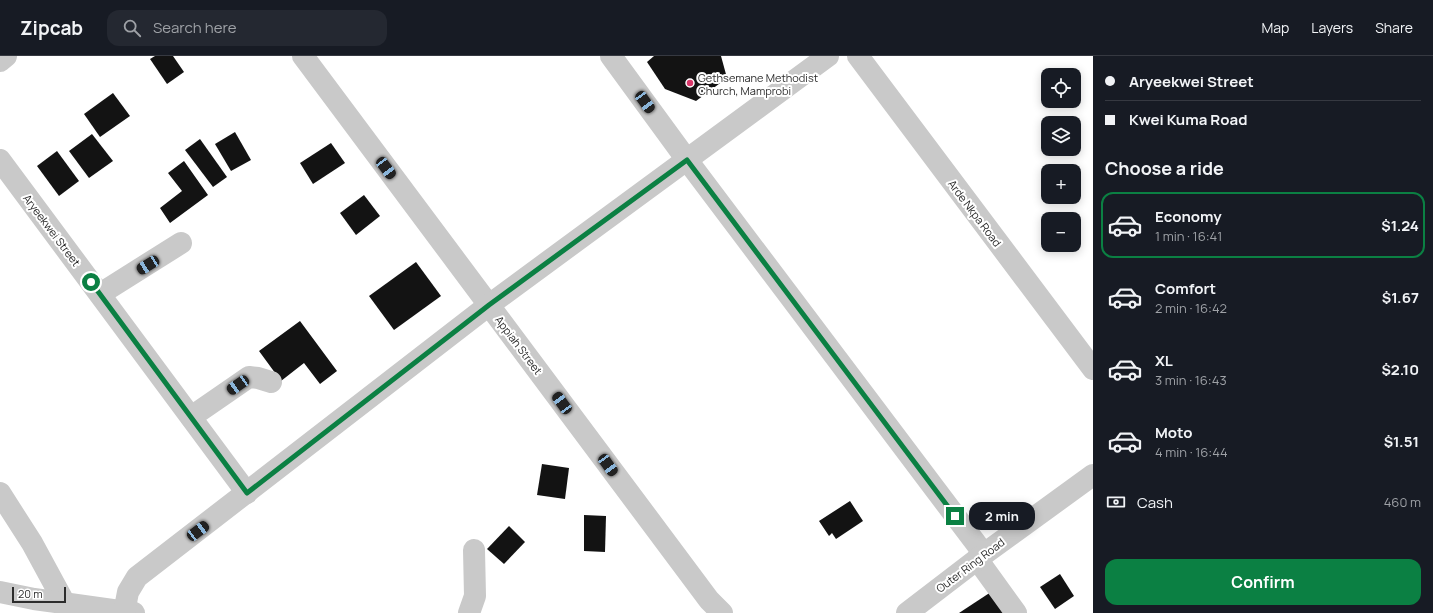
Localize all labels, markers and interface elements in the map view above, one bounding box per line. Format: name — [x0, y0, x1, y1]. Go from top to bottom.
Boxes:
search box — [107, 10, 387, 46]
text: Zipcab — [20, 15, 83, 41]
icon: search — [121, 17, 143, 39]
text: Search here — [153, 17, 236, 38]
text: Map — [1261, 18, 1289, 37]
text: Layers — [1311, 18, 1353, 37]
text: Share — [1375, 18, 1413, 37]
map controls — [1041, 68, 1081, 252]
button: locate — [1041, 68, 1081, 108]
place label: Gethsemane Methodist Church, Mamprobi — [698, 70, 818, 98]
text: Aryeekwei Street — [1129, 71, 1254, 92]
marker: Gethsemane Methodist Church, Mamprobi — [685, 78, 695, 88]
car — [633, 89, 657, 115]
text: Kwei Kuma Road — [1129, 109, 1247, 130]
button: layers — [1041, 116, 1081, 156]
car — [374, 155, 398, 181]
text: Choose a ride — [1105, 156, 1224, 180]
button: + — [1041, 164, 1081, 204]
street label: Arde Nkpa Road — [945, 177, 1005, 249]
street label: Aryeekwei Street — [20, 191, 84, 269]
text: Economy — [1155, 206, 1222, 227]
icon: car — [1107, 207, 1143, 243]
button: − — [1041, 212, 1081, 252]
text: $1.24 — [1381, 215, 1419, 236]
text: 1 min · 16:41 — [1155, 227, 1222, 245]
car — [135, 254, 161, 276]
route start — [82, 273, 100, 291]
text: Comfort — [1155, 278, 1216, 299]
icon: car — [1107, 279, 1143, 315]
text: $1.67 — [1382, 287, 1419, 308]
text: 2 min · 16:42 — [1155, 299, 1227, 317]
street label: Appiah Street — [492, 313, 546, 377]
text: XL — [1155, 350, 1173, 371]
icon: car — [1107, 351, 1143, 387]
text: $2.10 — [1381, 359, 1419, 380]
text: 3 min · 16:43 — [1155, 371, 1227, 389]
car — [225, 373, 251, 397]
car — [550, 390, 574, 416]
text: Moto — [1155, 422, 1192, 443]
icon: car — [1107, 423, 1143, 459]
text: $1.51 — [1384, 431, 1419, 452]
text: 4 min · 16:44 — [1155, 443, 1228, 461]
car — [596, 452, 620, 478]
icon: cash — [1105, 491, 1127, 513]
text: Cash — [1137, 492, 1173, 513]
text: 460 m — [1384, 493, 1421, 511]
callout: 2 min — [969, 502, 1035, 530]
route end — [946, 507, 964, 525]
text: 2 min — [985, 507, 1019, 525]
car — [185, 519, 211, 543]
street label: Outer Ring Road — [933, 534, 1007, 596]
button: Confirm — [1105, 559, 1421, 605]
scale bar — [12, 585, 66, 604]
text: 20 m — [18, 586, 43, 601]

